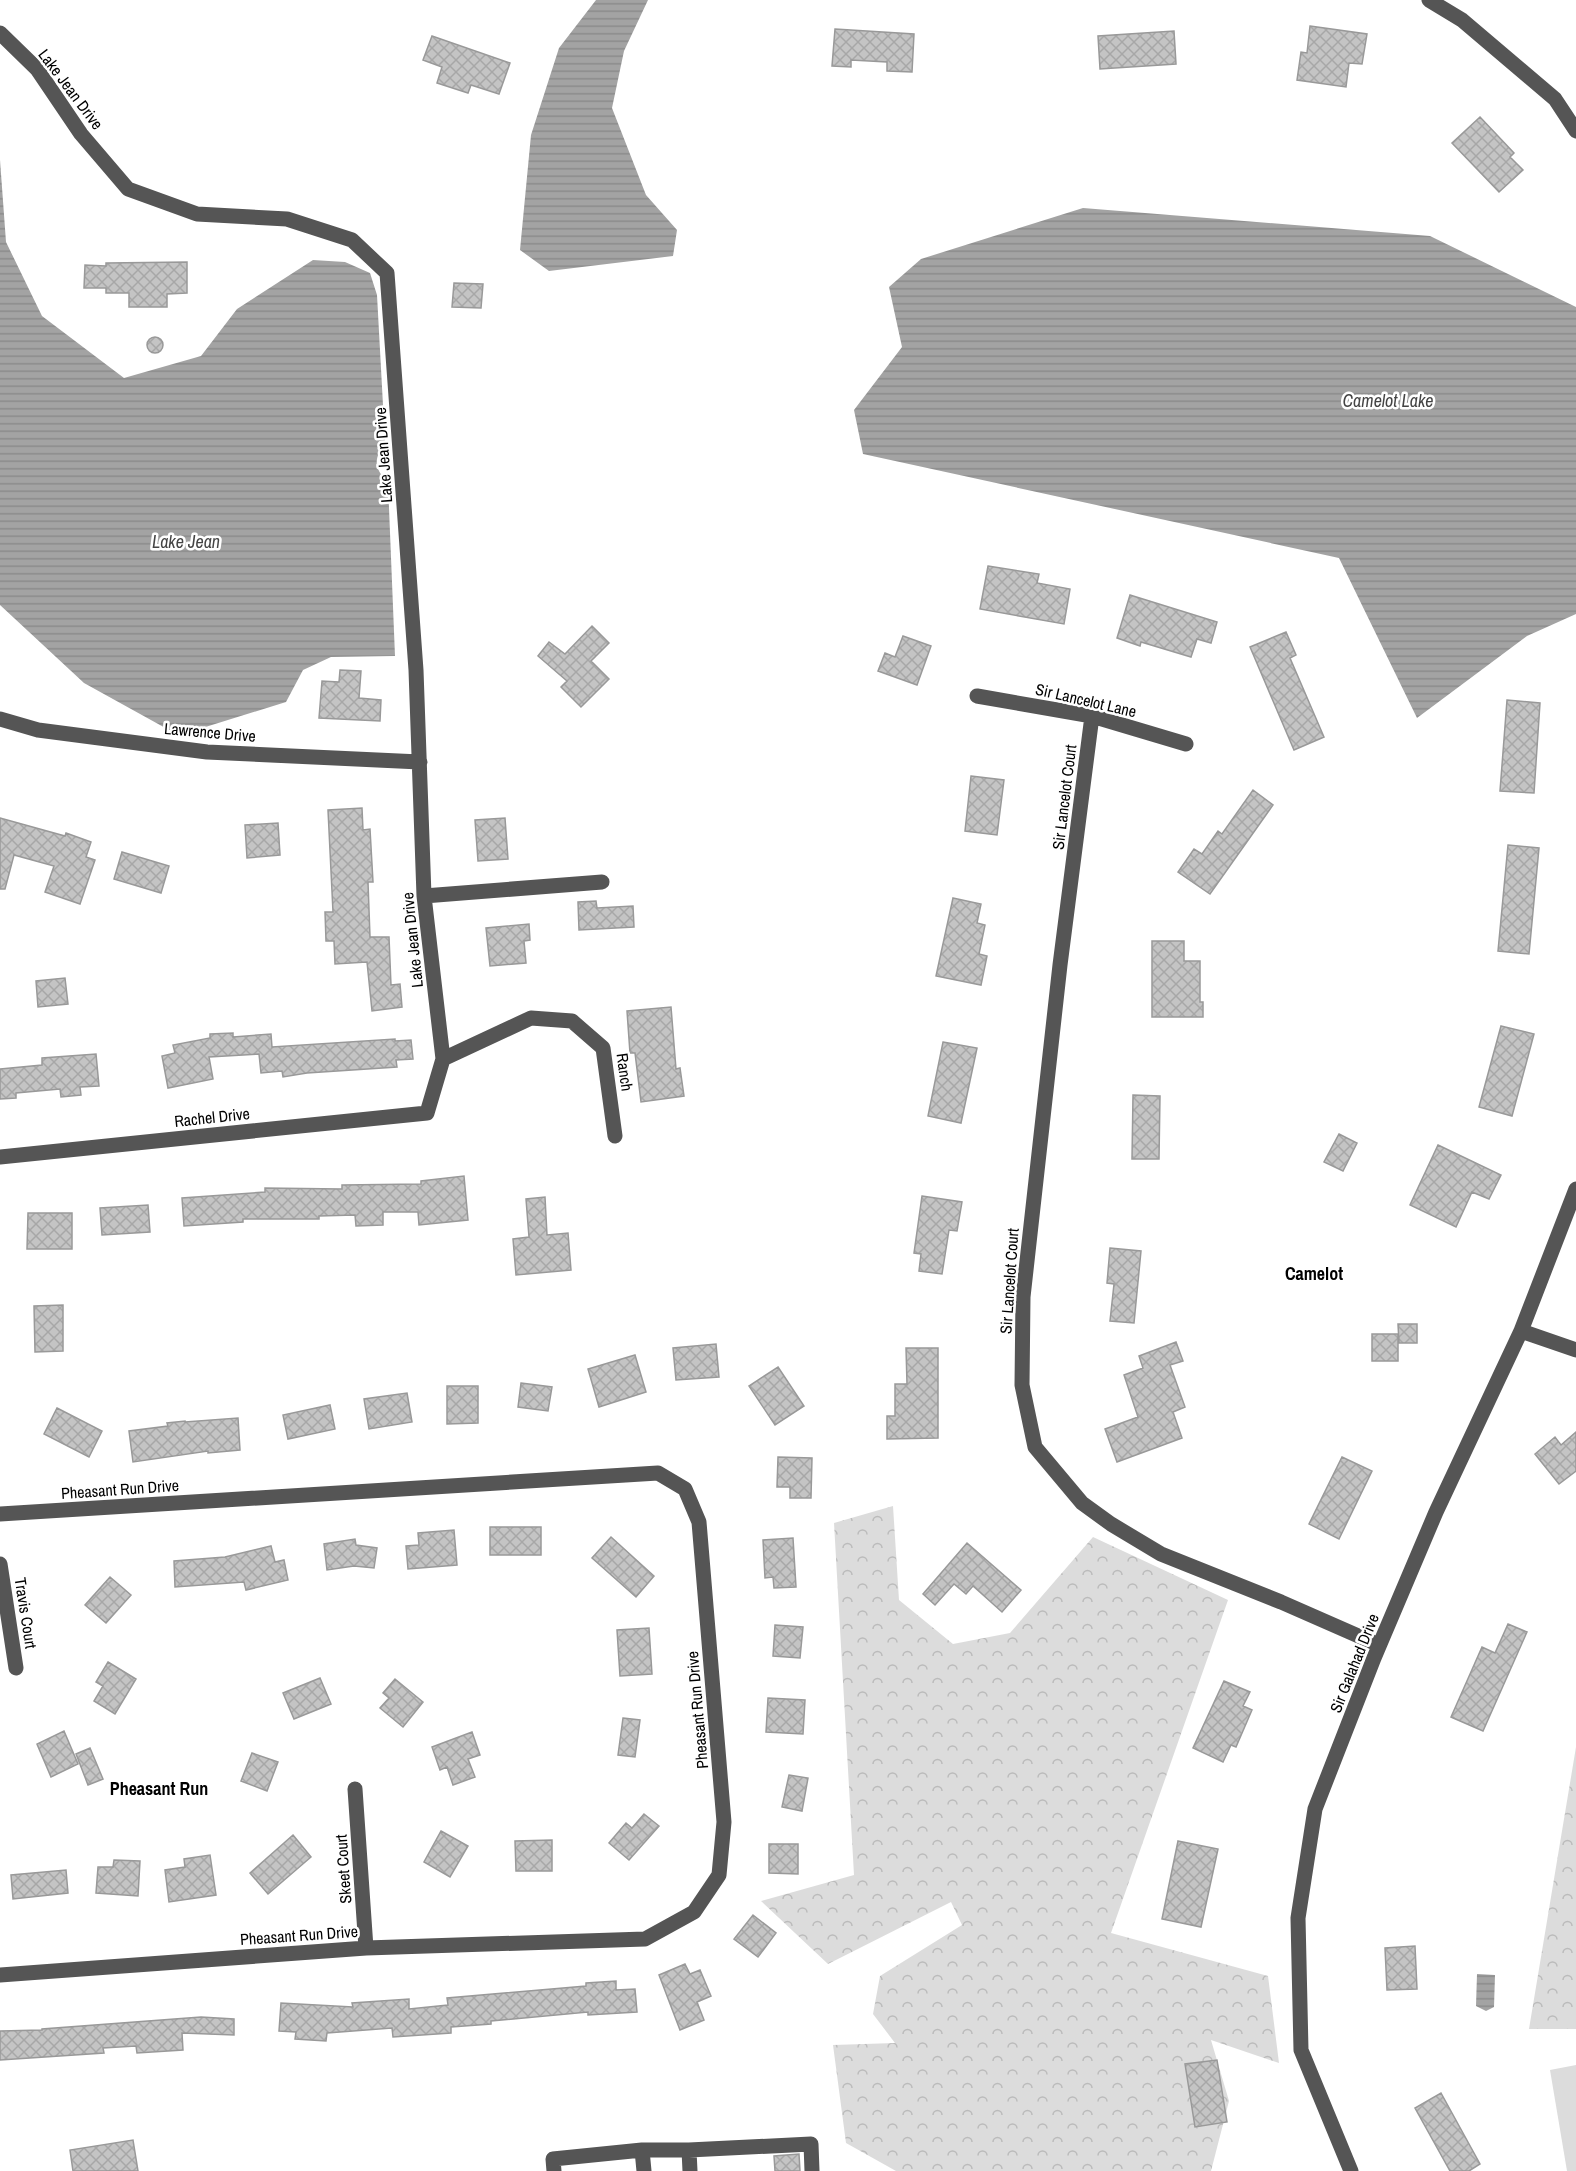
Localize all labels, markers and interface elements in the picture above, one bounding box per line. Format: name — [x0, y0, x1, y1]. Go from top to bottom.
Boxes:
street label: Lake Jean Drive — [33, 44, 109, 134]
water label: Camelot Lake — [1342, 388, 1434, 413]
street label: Lake Jean Drive — [369, 407, 397, 503]
water label: Lake Jean — [152, 529, 220, 554]
street label: Sir Lancelot Lane — [1033, 678, 1139, 722]
street label: Lawrence Drive — [163, 717, 257, 747]
street label: Sir Lancelot Court — [1047, 743, 1081, 851]
street label: Lake Jean Drive — [396, 891, 428, 989]
street label: Ranch — [611, 1052, 639, 1092]
street label: Rachel Drive — [173, 1102, 251, 1132]
street label: Sir Lancelot Court — [994, 1227, 1024, 1335]
district label: Camelot — [1285, 1261, 1343, 1286]
street label: Pheasant Run Drive — [60, 1474, 180, 1504]
street label: Travis Court — [10, 1576, 43, 1650]
street label: Sir Galahad Drive — [1324, 1610, 1384, 1716]
street label: Pheasant Run Drive — [681, 1650, 713, 1770]
district label: Pheasant Run — [110, 1776, 208, 1801]
street label: Skeet Court — [330, 1833, 356, 1904]
street label: Pheasant Run Drive — [239, 1920, 359, 1950]

